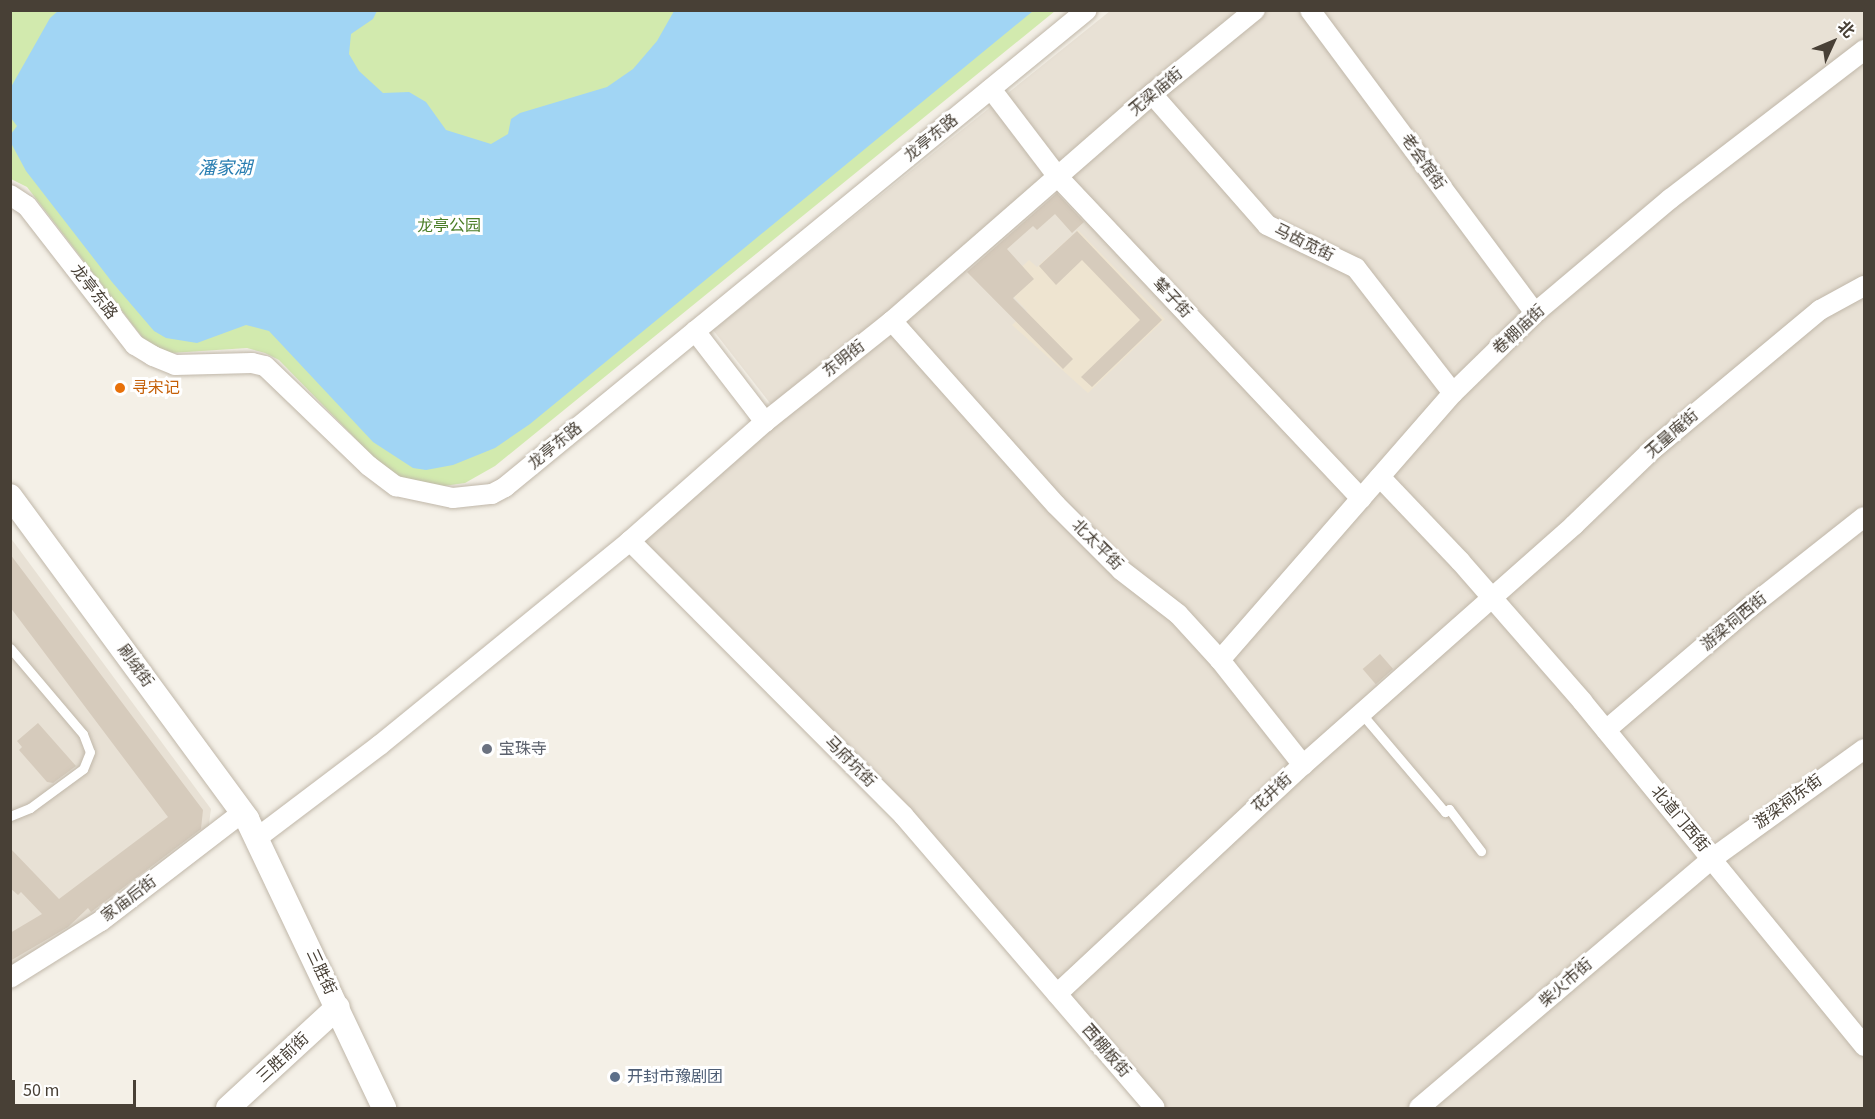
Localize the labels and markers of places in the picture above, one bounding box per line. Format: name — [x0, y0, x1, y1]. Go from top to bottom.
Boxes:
place label: 寻宋记 — [132, 378, 180, 398]
marker: 寻宋记 — [113, 381, 127, 395]
place label: 宝珠寺 — [499, 739, 547, 759]
marker: 宝珠寺 — [480, 742, 494, 756]
place label: 开封市豫剧团 — [627, 1067, 723, 1087]
marker: 开封市豫剧团 — [608, 1070, 622, 1084]

